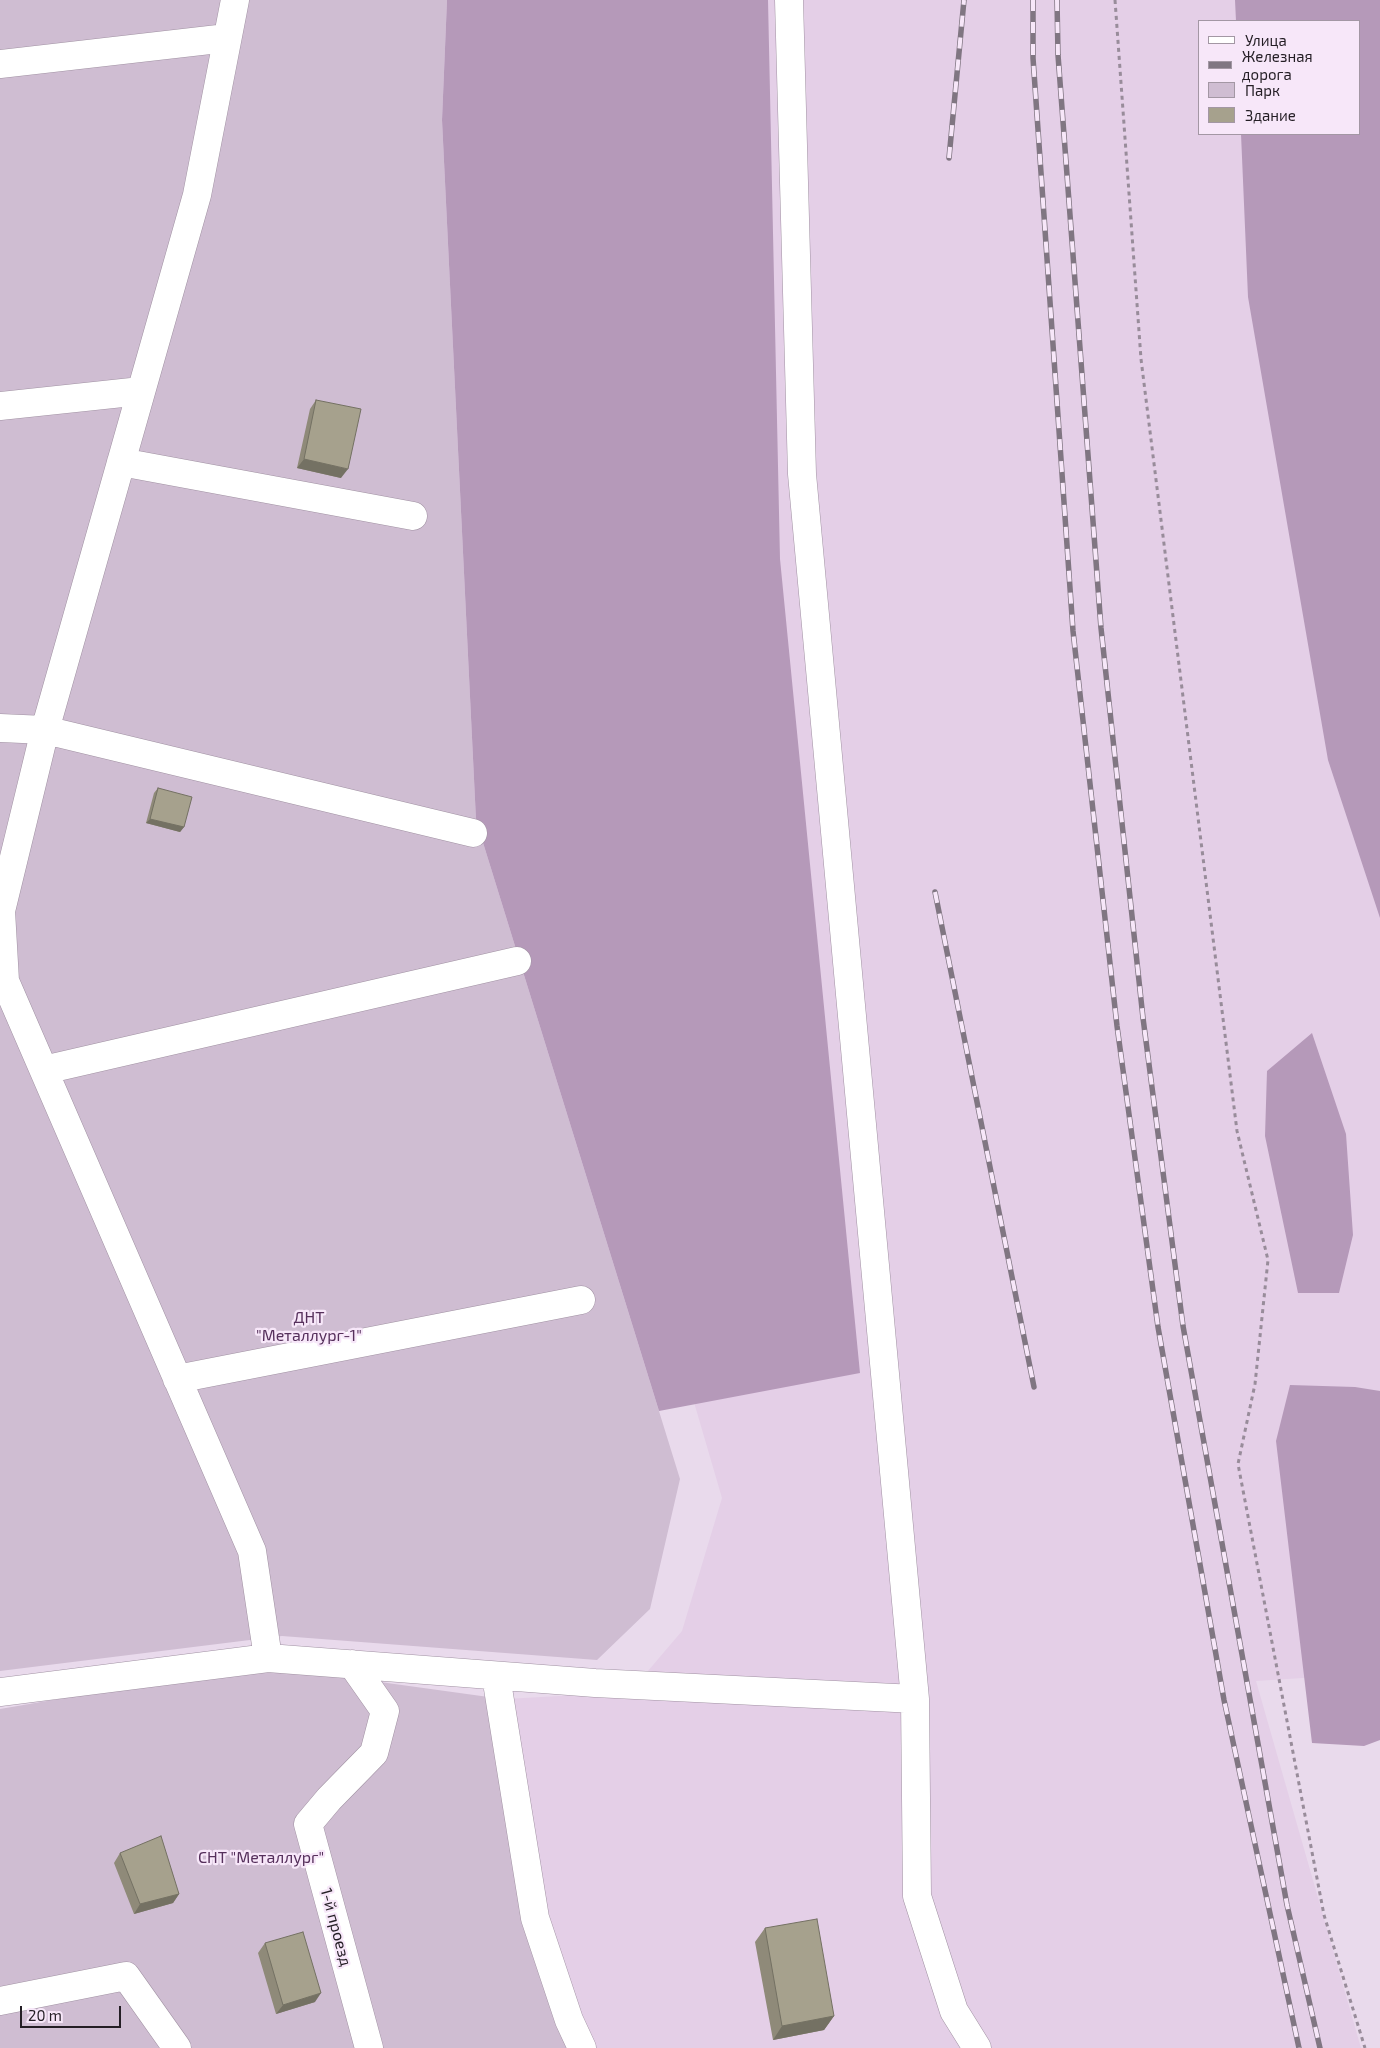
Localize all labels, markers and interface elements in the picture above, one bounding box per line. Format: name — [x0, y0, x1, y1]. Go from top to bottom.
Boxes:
legend — [1198, 20, 1360, 135]
text: Улица — [1245, 31, 1287, 49]
text: Железная дорога — [1242, 47, 1313, 83]
text: Парк — [1245, 81, 1280, 99]
text: Здание — [1245, 106, 1296, 124]
park label: ДНТ "Металлург-1" — [256, 1308, 362, 1346]
park label: СНТ "Металлург" — [198, 1848, 324, 1868]
street label: 1-й проезд — [316, 1886, 356, 1968]
scale bar — [22, 1996, 124, 2028]
text: 20 m — [28, 2006, 62, 2024]

